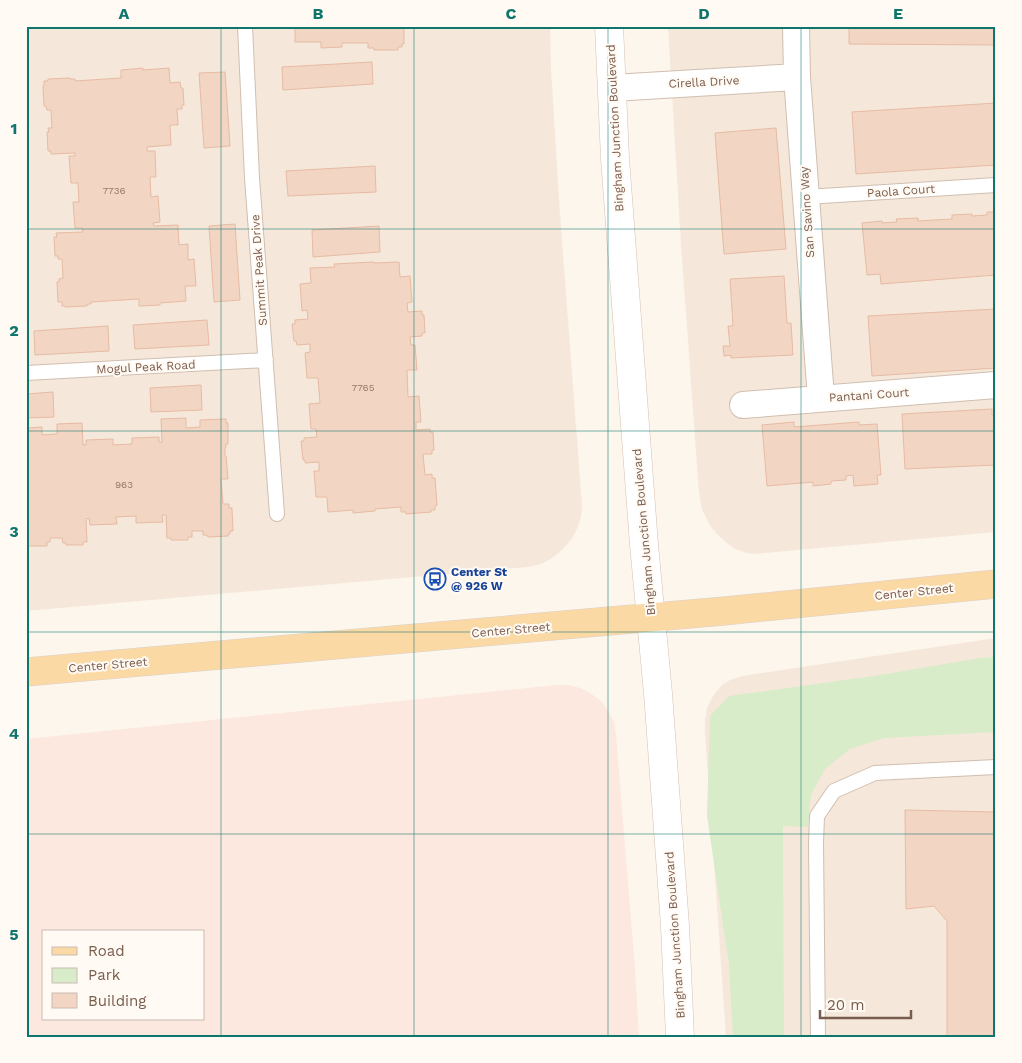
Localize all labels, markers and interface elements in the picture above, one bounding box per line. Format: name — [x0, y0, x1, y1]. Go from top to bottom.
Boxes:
text: A — [119, 4, 130, 23]
text: B — [313, 4, 324, 23]
text: C — [506, 4, 517, 23]
text: D — [698, 4, 710, 23]
text: E — [893, 4, 903, 23]
street label: Bingham Junction Boulevard — [604, 44, 626, 212]
street label: Cirella Drive — [668, 73, 740, 91]
text: 1 — [11, 119, 17, 138]
street label: San Savino Way — [797, 165, 817, 258]
street label: Paola Court — [867, 182, 935, 200]
house number: 7736 — [102, 185, 126, 196]
street label: Summit Peak Drive — [248, 214, 270, 326]
text: 2 — [9, 321, 19, 340]
street label: Mogul Peak Road — [96, 357, 196, 377]
house number: 7765 — [352, 382, 375, 393]
street label: Pantani Court — [828, 385, 910, 405]
street label: Bingham Junction Boulevard — [630, 448, 658, 616]
house number: 963 — [115, 479, 133, 490]
text: 3 — [9, 522, 19, 541]
place label: Center St @ 926 W — [451, 565, 508, 593]
bus stop icon: Center St @ 926 W — [423, 567, 447, 591]
street label: Center Street — [874, 581, 954, 603]
street label: Center Street — [471, 620, 551, 640]
street label: Center Street — [68, 655, 148, 675]
text: 4 — [9, 724, 19, 743]
street label: Bingham Junction Boulevard — [662, 851, 688, 1019]
text: 5 — [9, 925, 19, 944]
legend — [42, 930, 205, 1020]
text: Road — [88, 942, 125, 960]
text: Park — [88, 966, 121, 984]
scale bar — [820, 988, 911, 1020]
text: Building — [88, 992, 146, 1010]
text: 20 m — [827, 996, 865, 1014]

